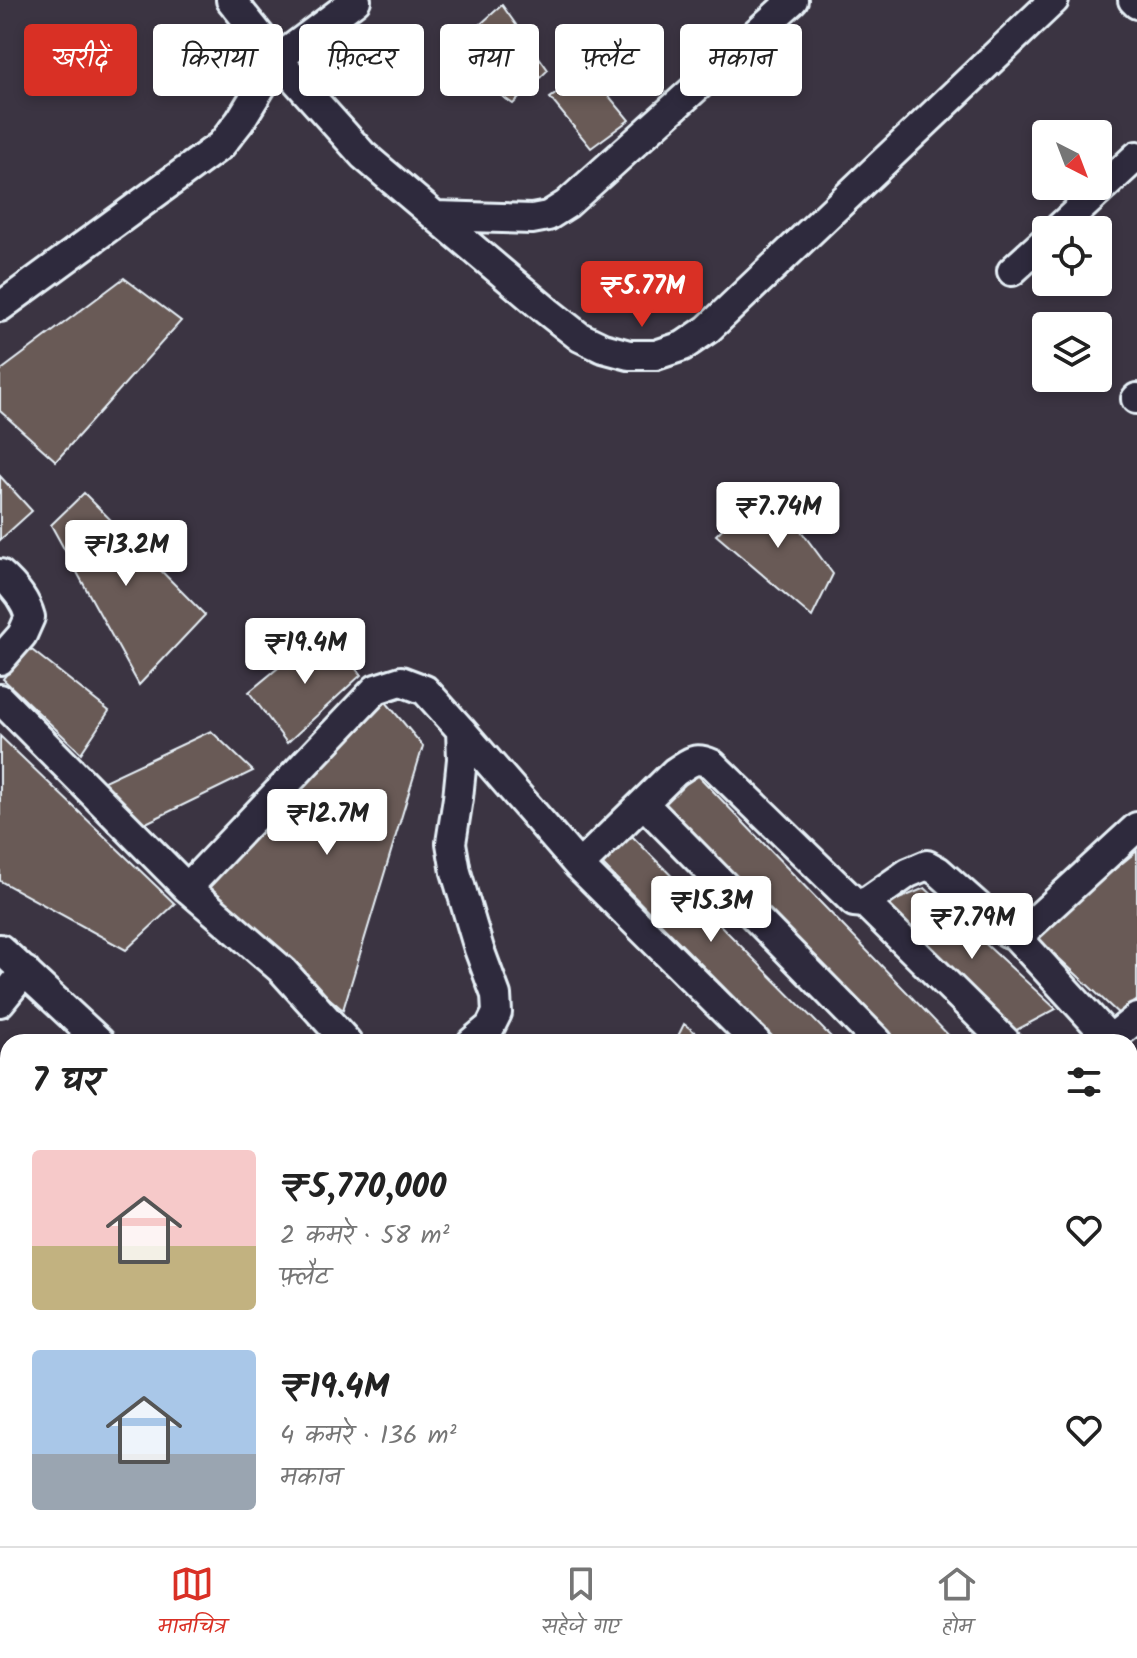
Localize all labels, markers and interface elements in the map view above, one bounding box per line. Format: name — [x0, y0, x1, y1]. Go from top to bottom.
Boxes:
chip: खरीदें — [24, 24, 137, 96]
chip: किराया — [153, 24, 283, 96]
chip: फ़िल्टर — [299, 24, 424, 96]
chip: नया — [440, 24, 539, 96]
chip: फ़्लैट — [555, 24, 664, 96]
chip: मकान — [680, 24, 802, 96]
north arrow — [1032, 120, 1112, 200]
map controls — [1032, 120, 1112, 392]
button: locate — [1032, 216, 1112, 296]
pin: ₹5.77M — [577, 261, 707, 329]
text: ₹5.77M — [599, 266, 685, 308]
button: layers — [1032, 312, 1112, 392]
pin: ₹7.74M — [713, 482, 843, 550]
text: ₹7.74M — [734, 487, 822, 529]
pin: ₹13.2M — [61, 520, 191, 588]
text: ₹13.2M — [83, 525, 169, 567]
pin: ₹19.4M — [240, 618, 370, 686]
text: ₹19.4M — [263, 623, 347, 665]
pin: ₹12.7M — [262, 789, 392, 857]
text: ₹12.7M — [285, 794, 369, 836]
pin: ₹15.3M — [646, 876, 776, 944]
text: ₹15.3M — [669, 881, 753, 923]
pin: ₹7.79M — [907, 893, 1037, 961]
text: ₹7.79M — [929, 898, 1015, 940]
text: 7 घर — [32, 1055, 101, 1109]
icon: filters — [1062, 1060, 1106, 1104]
text: ₹5,770,000 — [280, 1161, 446, 1215]
icon: home — [96, 1182, 192, 1278]
icon: heart — [1062, 1208, 1106, 1252]
text: 2 कमरे · 58 m² — [280, 1215, 449, 1257]
text: फ़्लैट — [280, 1257, 330, 1299]
text: ₹19.4M — [280, 1361, 389, 1415]
icon: home — [96, 1382, 192, 1478]
icon: heart — [1062, 1408, 1106, 1452]
text: 4 कमरे · 136 m² — [280, 1415, 457, 1457]
text: मकान — [280, 1457, 341, 1499]
tab: मानचित्र — [158, 1562, 226, 1645]
tab: सहेजे गए — [541, 1562, 620, 1645]
tab: होम — [935, 1562, 979, 1645]

